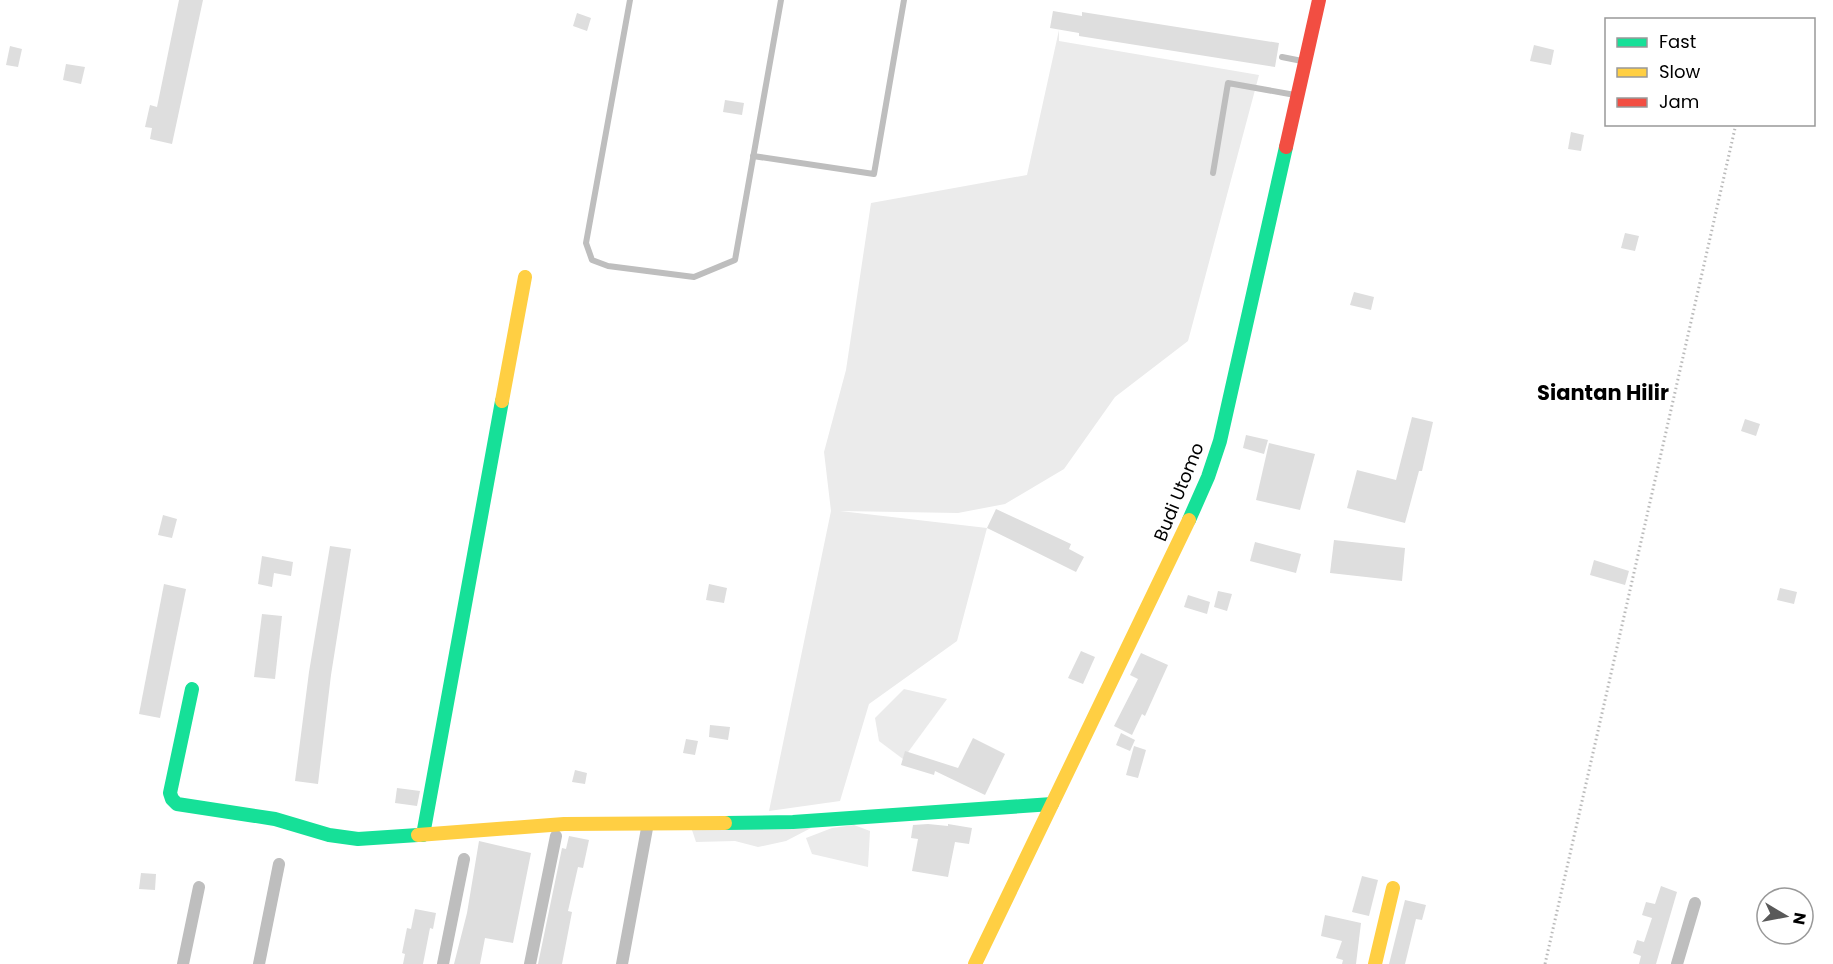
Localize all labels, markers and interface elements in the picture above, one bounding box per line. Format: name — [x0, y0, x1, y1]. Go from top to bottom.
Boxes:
legend — [1605, 18, 1815, 126]
text: Fast — [1659, 29, 1696, 54]
text: Slow — [1659, 59, 1701, 84]
text: Jam — [1659, 89, 1699, 114]
district label: Siantan Hilir — [1537, 378, 1669, 407]
street label: Budi Utomo — [1147, 439, 1210, 545]
north arrow — [1755, 886, 1815, 946]
text: N — [1787, 911, 1812, 926]

